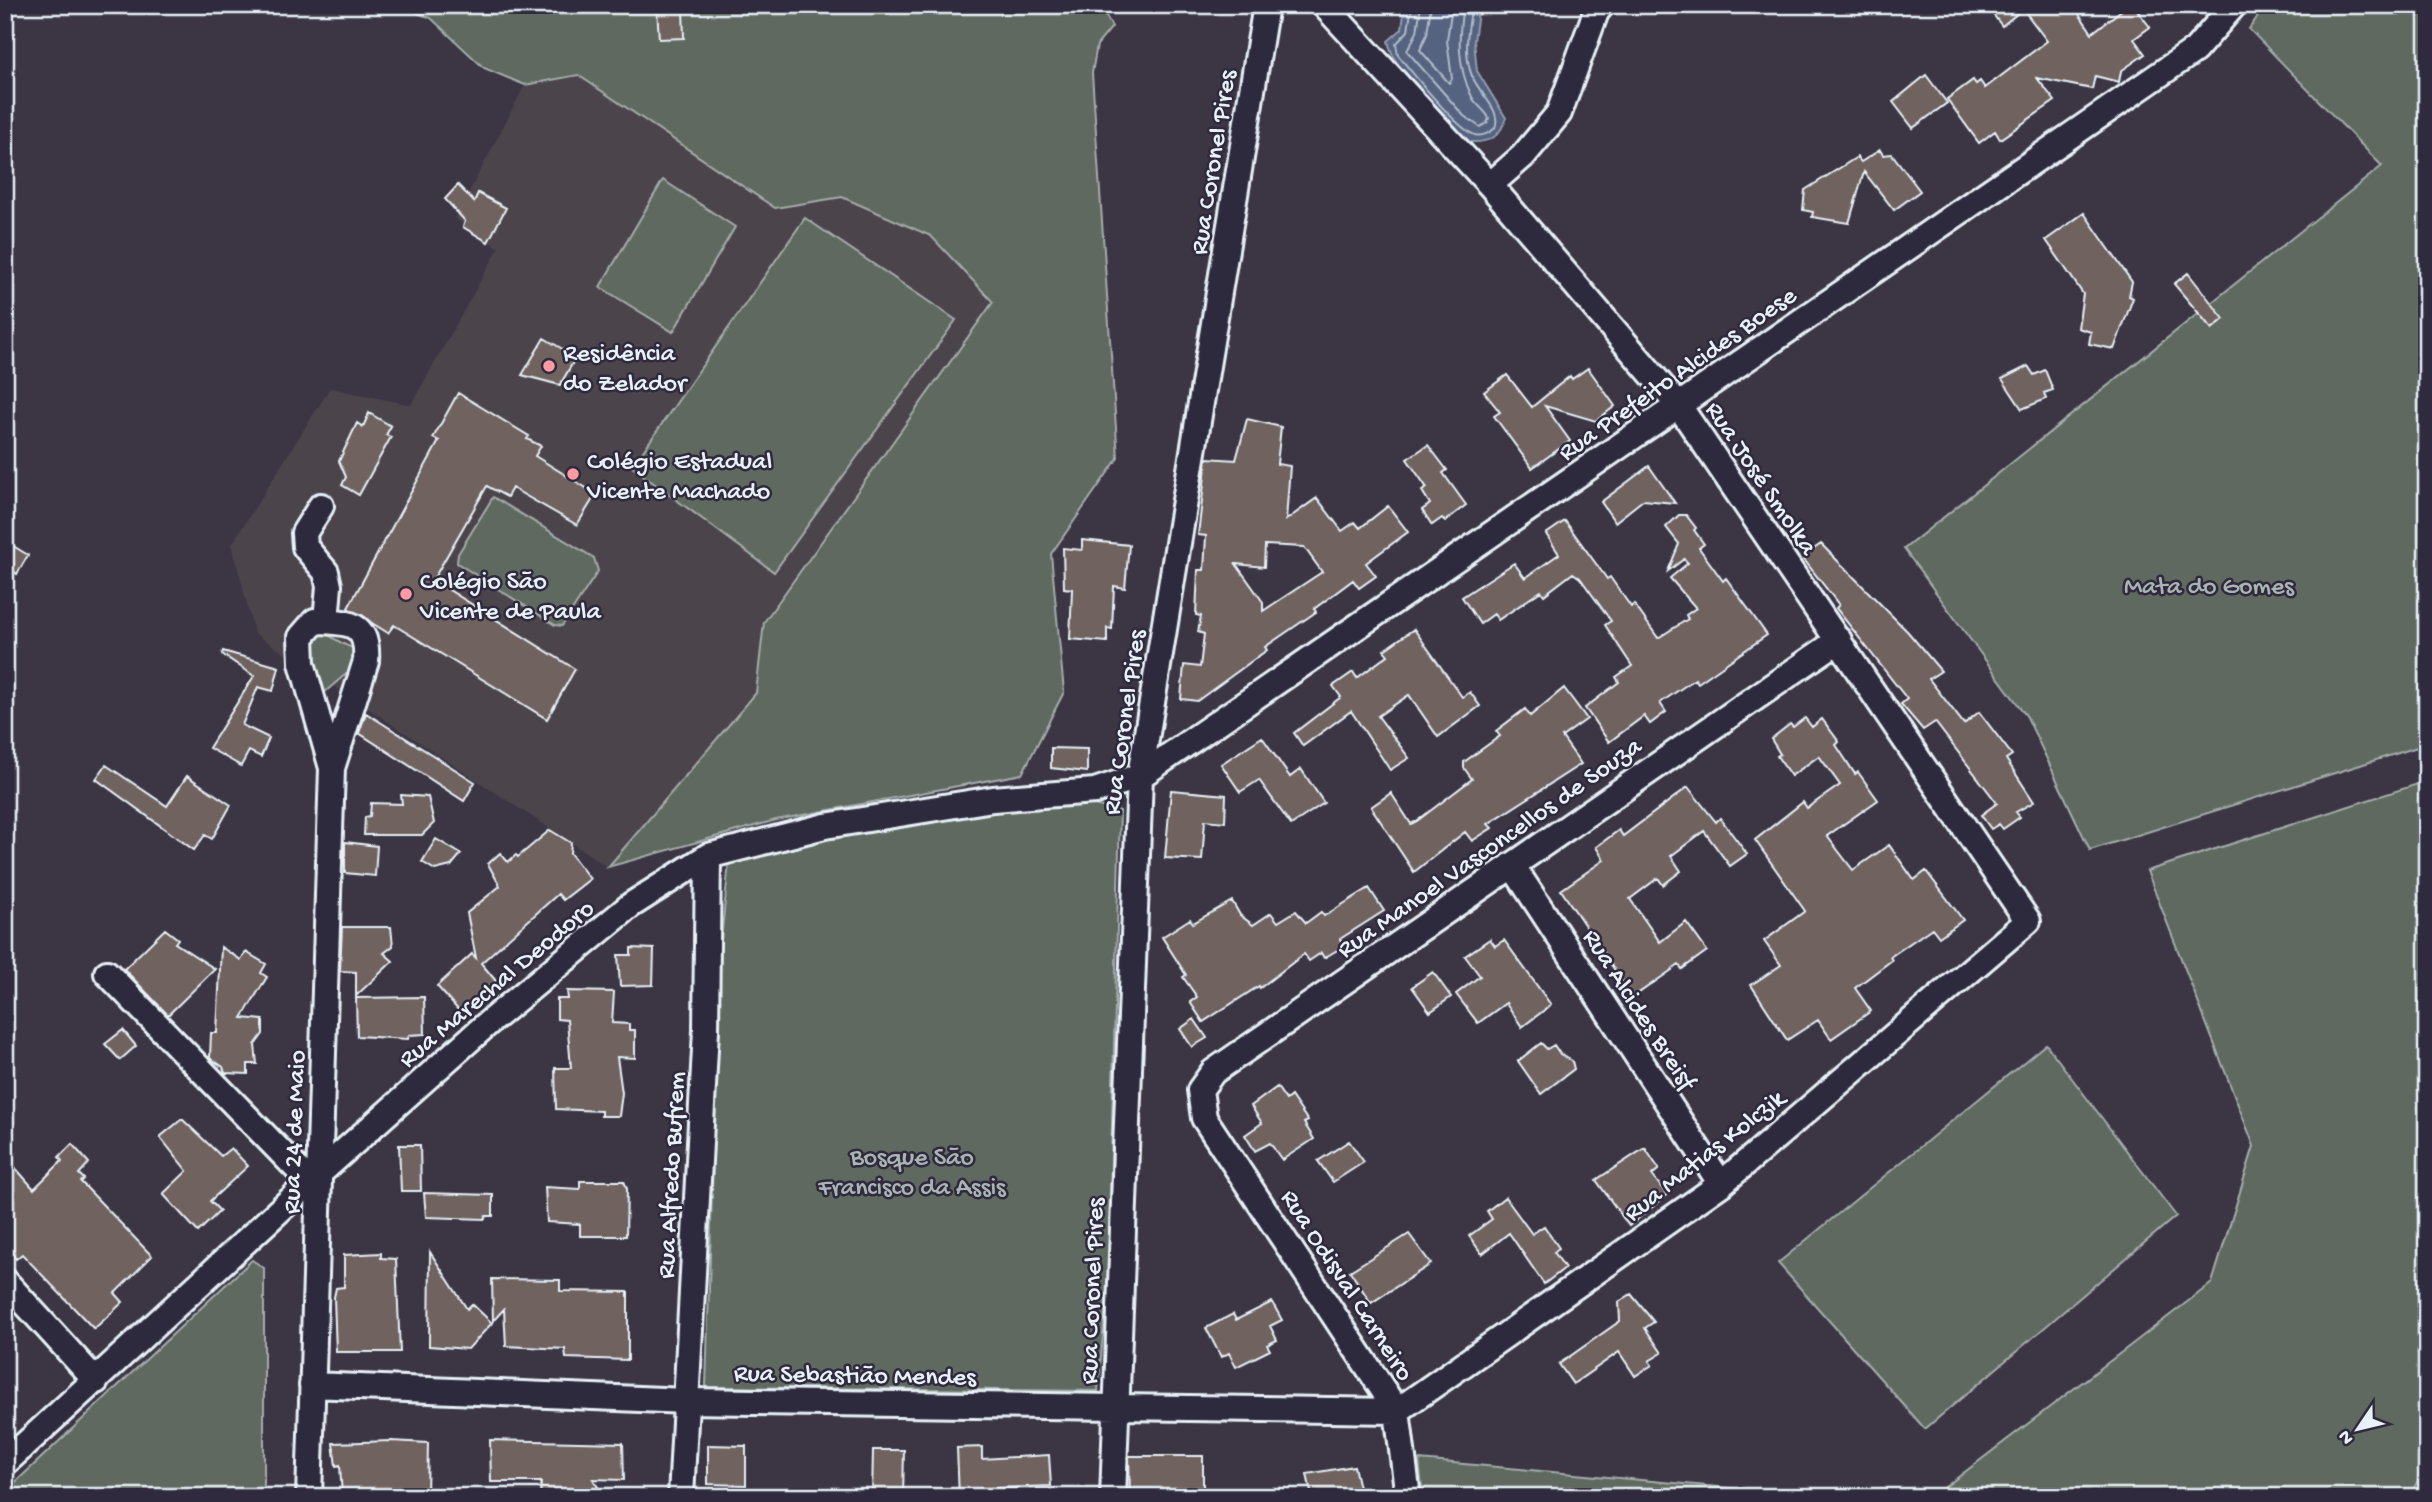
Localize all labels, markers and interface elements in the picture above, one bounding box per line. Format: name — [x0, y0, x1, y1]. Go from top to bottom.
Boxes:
street label: Rua Coronel Pires — [1186, 67, 1246, 257]
street label: Rua Prefeito Alcides Boese — [1553, 281, 1804, 470]
place label: Residência do Zelador — [563, 340, 689, 401]
marker: Residência do Zelador — [541, 358, 557, 374]
street label: Rua José Smolka — [1696, 397, 1823, 564]
place label: Colégio Estadual Vicente Machado — [586, 448, 772, 509]
marker: Colégio Estadual Vicente Machado — [565, 466, 581, 482]
place label: Colégio São Vicente de Paula — [419, 568, 602, 629]
park label: Mata do Gomes — [2124, 573, 2295, 604]
marker: Colégio São Vicente de Paula — [398, 586, 414, 602]
street label: Rua Coronel Pires — [1098, 627, 1155, 817]
street label: Rua Manoel Vasconcellos de Souza — [1332, 732, 1650, 967]
street label: Rua Marechal Deodoro — [394, 895, 602, 1076]
street label: Rua Alcides Breisf — [1574, 924, 1702, 1098]
street label: Rua 24 de Maio — [278, 1050, 315, 1215]
street label: Rua Alfredo Bufrem — [653, 1071, 694, 1280]
street label: Rua Matias Kolczik — [1619, 1083, 1795, 1230]
park label: Bosque São Francisco da Assis — [817, 1144, 1007, 1205]
street label: Rua Odisval Carneiro — [1272, 1185, 1419, 1388]
street label: Rua Coronel Pires — [1076, 1196, 1113, 1385]
street label: Rua Sebastião Mendes — [734, 1360, 978, 1395]
north arrow — [2324, 1394, 2394, 1464]
text: N — [2334, 1425, 2360, 1448]

